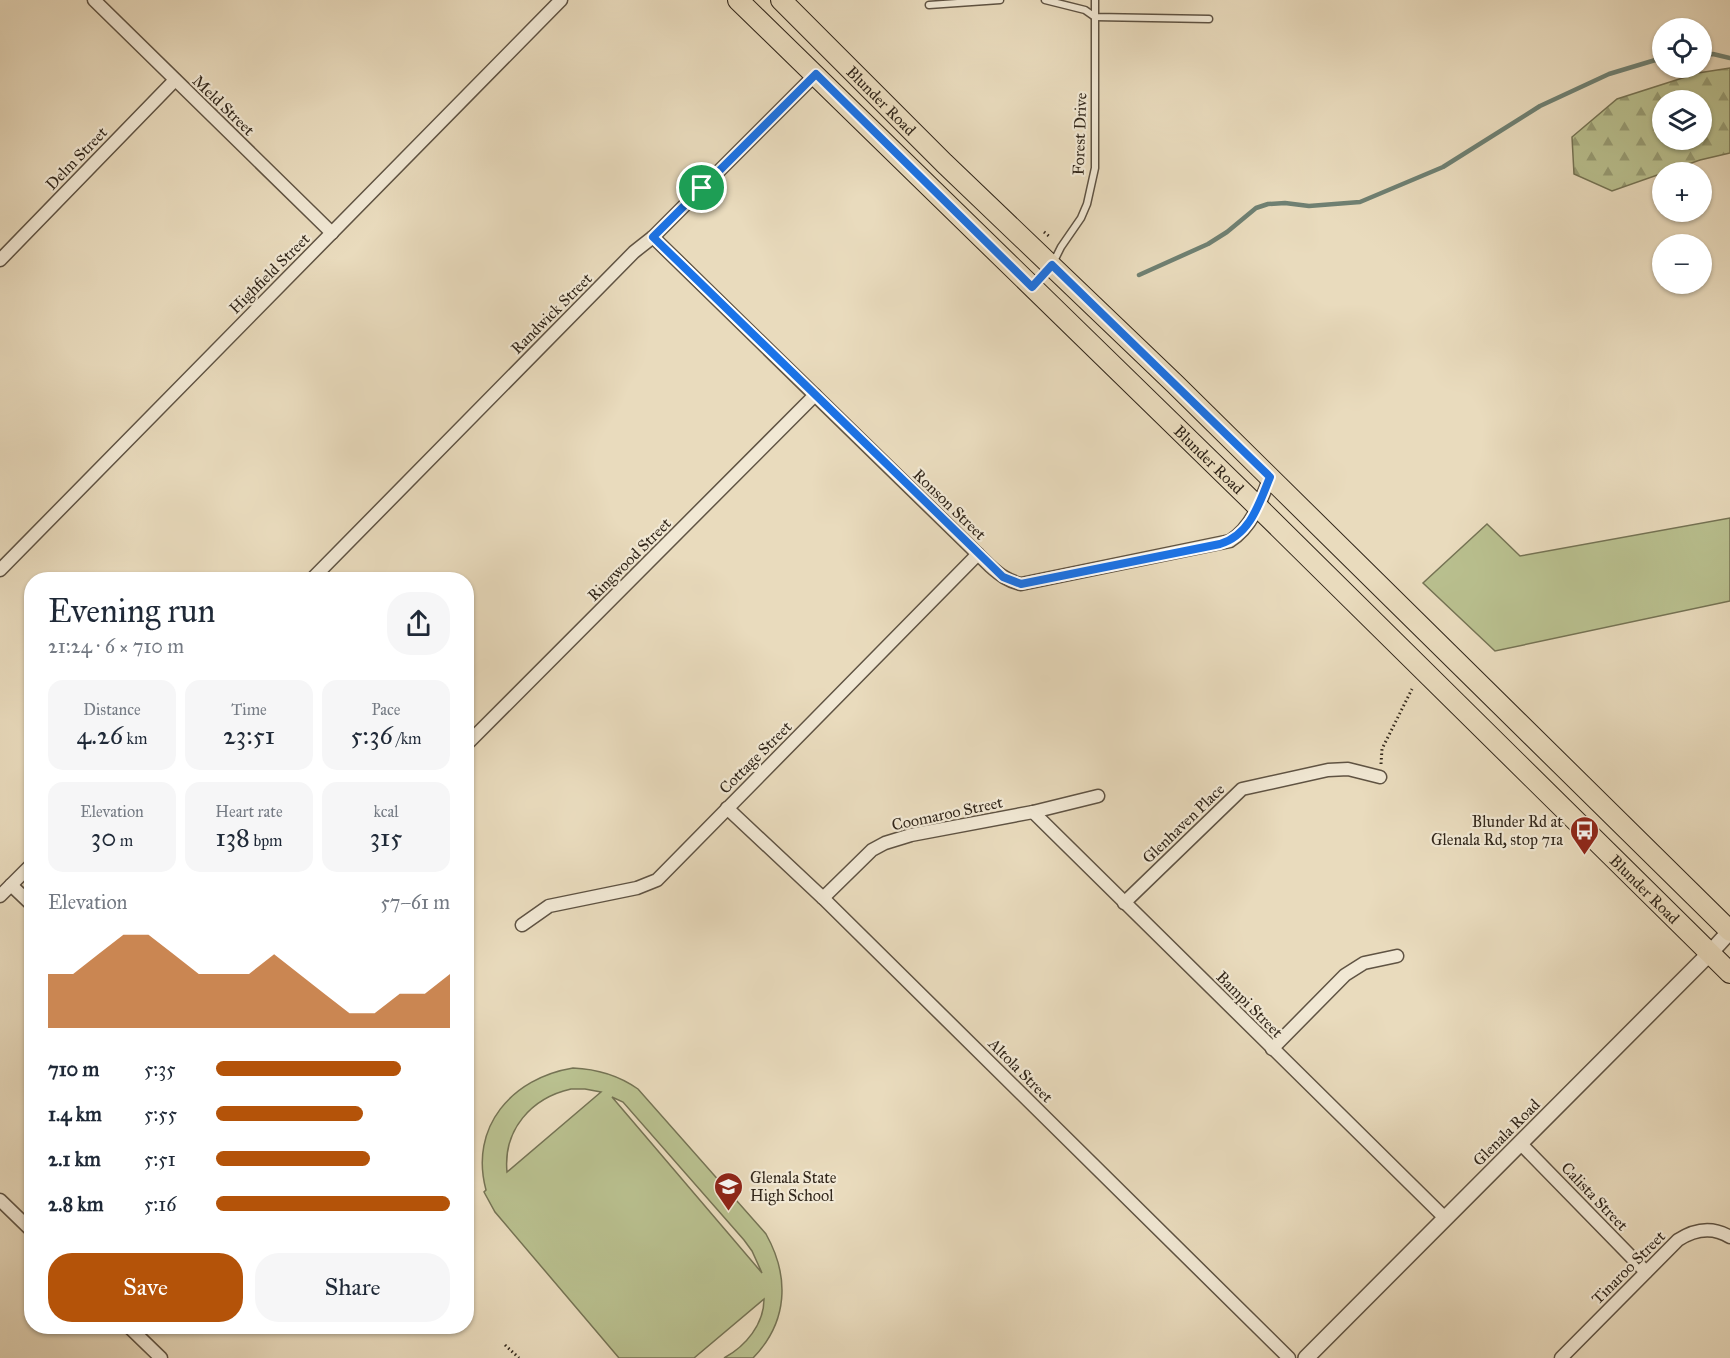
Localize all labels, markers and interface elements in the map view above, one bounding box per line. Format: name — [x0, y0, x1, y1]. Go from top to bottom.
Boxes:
map controls — [1652, 18, 1712, 294]
button: locate — [1652, 18, 1712, 78]
street label: Blunder Road — [842, 62, 920, 139]
street label: Meld Street — [189, 71, 259, 140]
button: layers — [1652, 90, 1712, 150]
street label: Forest Drive — [1069, 92, 1090, 176]
street label: Delm Street — [42, 123, 111, 194]
pin — [676, 162, 727, 213]
button: + — [1652, 162, 1712, 222]
icon: arrive — [685, 171, 718, 204]
street label: Highfield Street — [225, 229, 315, 318]
button: − — [1652, 234, 1712, 294]
street label: Randwick Street — [507, 269, 596, 358]
street label: Blunder Road — [1170, 421, 1248, 498]
street label: Ronson Street — [909, 465, 990, 544]
street label: Ringwood Street — [584, 514, 676, 606]
text: Evening run — [48, 591, 215, 631]
button: share — [387, 592, 450, 655]
text: 21:24 · 6 × 710 m — [48, 634, 184, 658]
text: Distance — [83, 700, 141, 719]
text: Time — [231, 700, 267, 719]
text: Pace — [371, 700, 401, 719]
street label: Cottage Street — [715, 717, 796, 798]
text: 4.26 — [77, 719, 123, 751]
text: 23:51 — [223, 719, 275, 751]
text: 5:36 — [351, 719, 393, 751]
text: km — [123, 729, 147, 748]
text: /km — [393, 729, 422, 748]
street label: Glenhaven Place — [1138, 779, 1229, 867]
street label: Coomaroo Street — [890, 792, 1005, 835]
text: Elevation — [80, 802, 144, 821]
text: Heart rate — [215, 802, 283, 821]
text: kcal — [373, 802, 399, 821]
place label: Blunder Rd at Glenala Rd, stop 71a — [1431, 812, 1563, 849]
bus stop icon: Blunder Rd at Glenala Rd, stop 71a — [1568, 814, 1600, 856]
text: 30 — [91, 821, 116, 853]
text: 138 — [215, 821, 250, 853]
text: 315 — [370, 821, 402, 853]
text: m — [116, 831, 133, 850]
text: bpm — [250, 831, 283, 850]
street label: Blunder Road — [1606, 851, 1683, 928]
text: Elevation — [48, 890, 127, 914]
text: 57–61 m — [380, 890, 450, 914]
street label: Bampi Street — [1212, 967, 1287, 1042]
street label: Altola Street — [984, 1034, 1057, 1107]
text: 710 m — [48, 1057, 99, 1081]
text: 5:35 — [144, 1057, 176, 1081]
street label: Glenala Road — [1469, 1095, 1544, 1170]
text: 1.4 km — [48, 1102, 102, 1126]
text: 5:55 — [144, 1102, 177, 1126]
text: 2.1 km — [48, 1147, 101, 1171]
text: 5:51 — [144, 1147, 176, 1171]
street label: Calista Street — [1557, 1158, 1632, 1235]
place label: Glenala State High School — [750, 1168, 837, 1206]
school or university icon: Glenala State High School — [713, 1170, 745, 1212]
text: 2.8 km — [48, 1192, 103, 1216]
text: 5:16 — [144, 1192, 176, 1216]
street label: Tinaroo Street — [1588, 1226, 1669, 1308]
button: Save — [48, 1253, 243, 1322]
button: Share — [255, 1253, 450, 1322]

